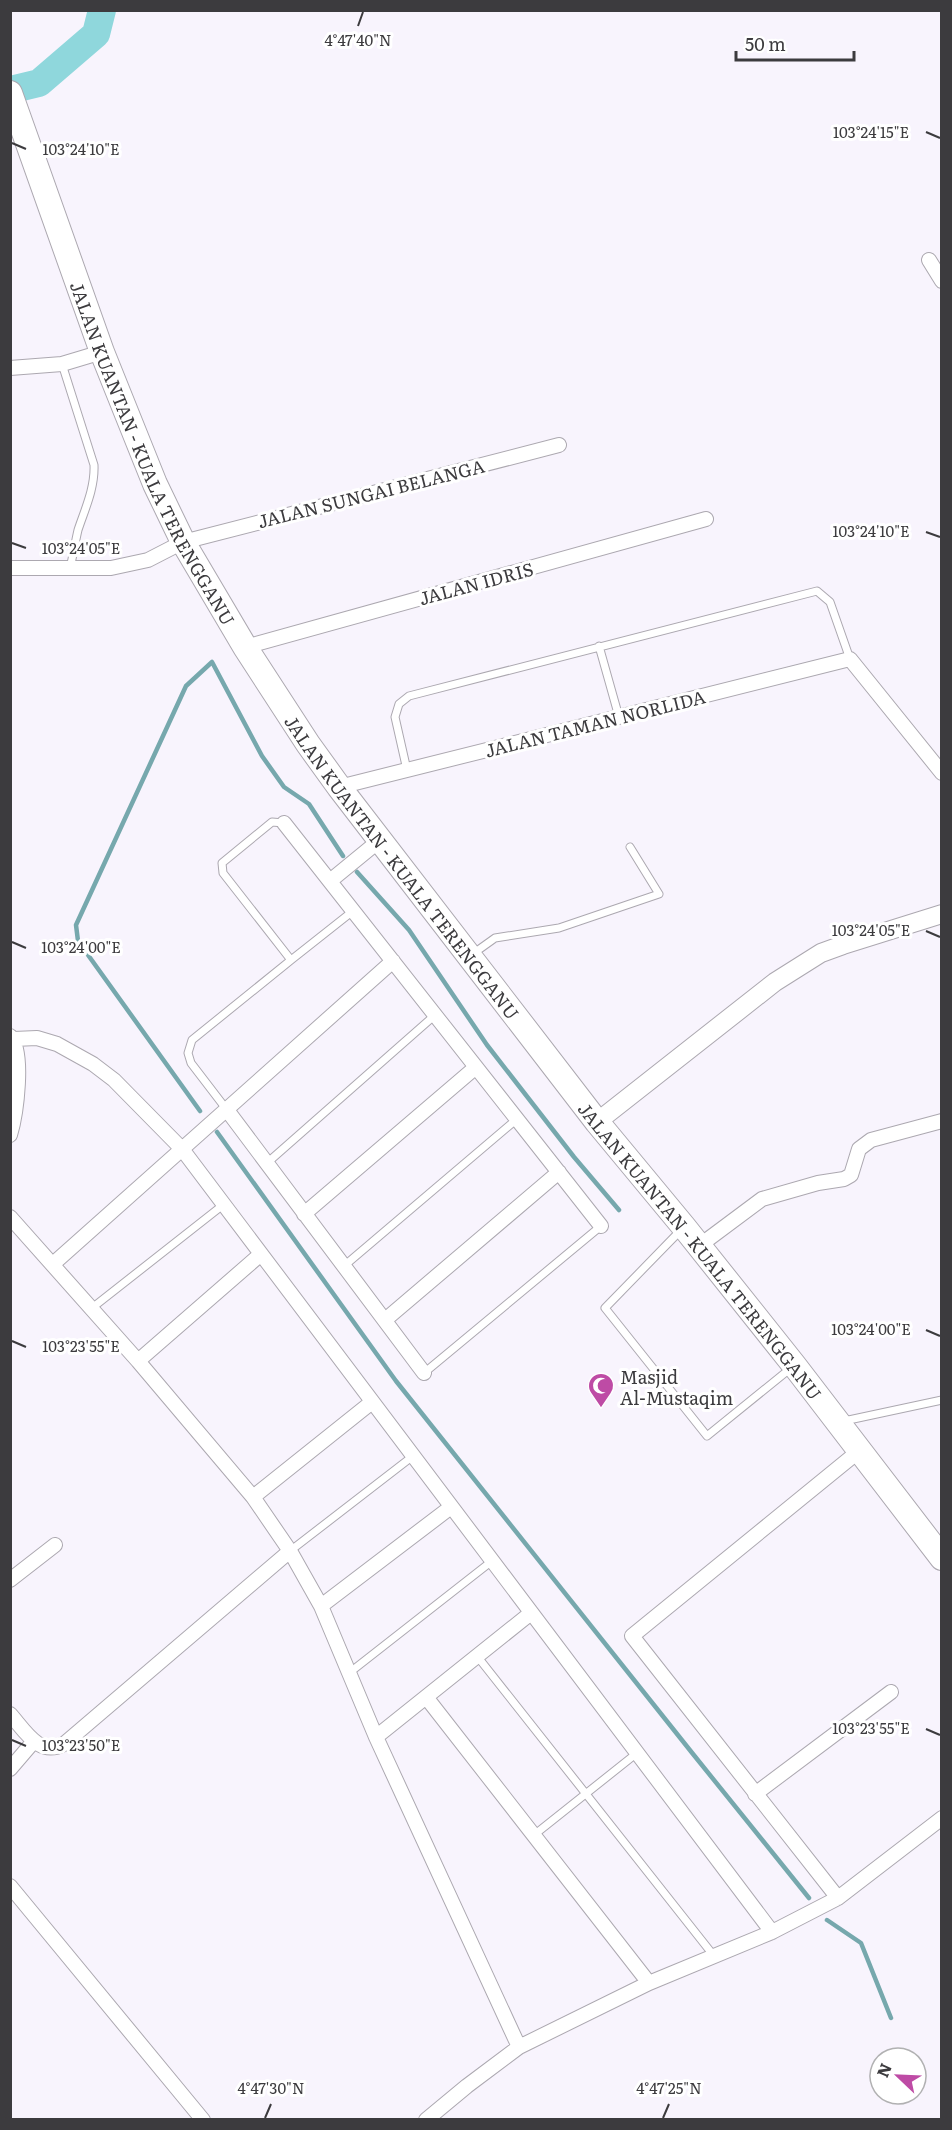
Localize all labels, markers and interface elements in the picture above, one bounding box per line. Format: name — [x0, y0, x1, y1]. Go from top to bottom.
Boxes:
scale bar — [736, 24, 854, 62]
text: 4°47'40"N — [324, 28, 392, 51]
text: 50 m — [745, 30, 786, 57]
text: 103°24'15"E — [833, 120, 909, 143]
text: 103°24'10"E — [42, 137, 120, 160]
street label: JALAN KUANTAN - KUALA TERENGGANU — [64, 277, 242, 630]
street label: JALAN SUNGAI BELANGA — [255, 452, 487, 534]
text: 103°24'10"E — [832, 519, 910, 542]
text: 103°24'05"E — [42, 536, 120, 559]
street label: JALAN IDRIS — [416, 555, 536, 611]
street label: JALAN TAMAN NORLIDA — [482, 683, 708, 763]
street label: JALAN KUANTAN - KUALA TERENGGANU — [279, 709, 526, 1025]
text: 103°24'05"E — [832, 918, 910, 941]
text: 103°24'00"E — [41, 935, 121, 958]
street label: JALAN KUANTAN - KUALA TERENGGANU — [573, 1096, 829, 1405]
text: 103°24'00"E — [831, 1317, 911, 1340]
text: 103°23'55"E — [42, 1334, 120, 1357]
place label: Masjid Al-Mustaqim — [620, 1363, 733, 1411]
mosque icon: Masjid Al-Mustaqim — [586, 1371, 616, 1409]
text: 103°23'55"E — [832, 1716, 910, 1739]
text: 103°23'50"E — [42, 1733, 120, 1756]
north arrow — [868, 2046, 928, 2106]
text: N — [870, 2059, 897, 2081]
text: 4°47'30"N — [238, 2076, 304, 2099]
text: 4°47'25"N — [636, 2076, 702, 2099]

